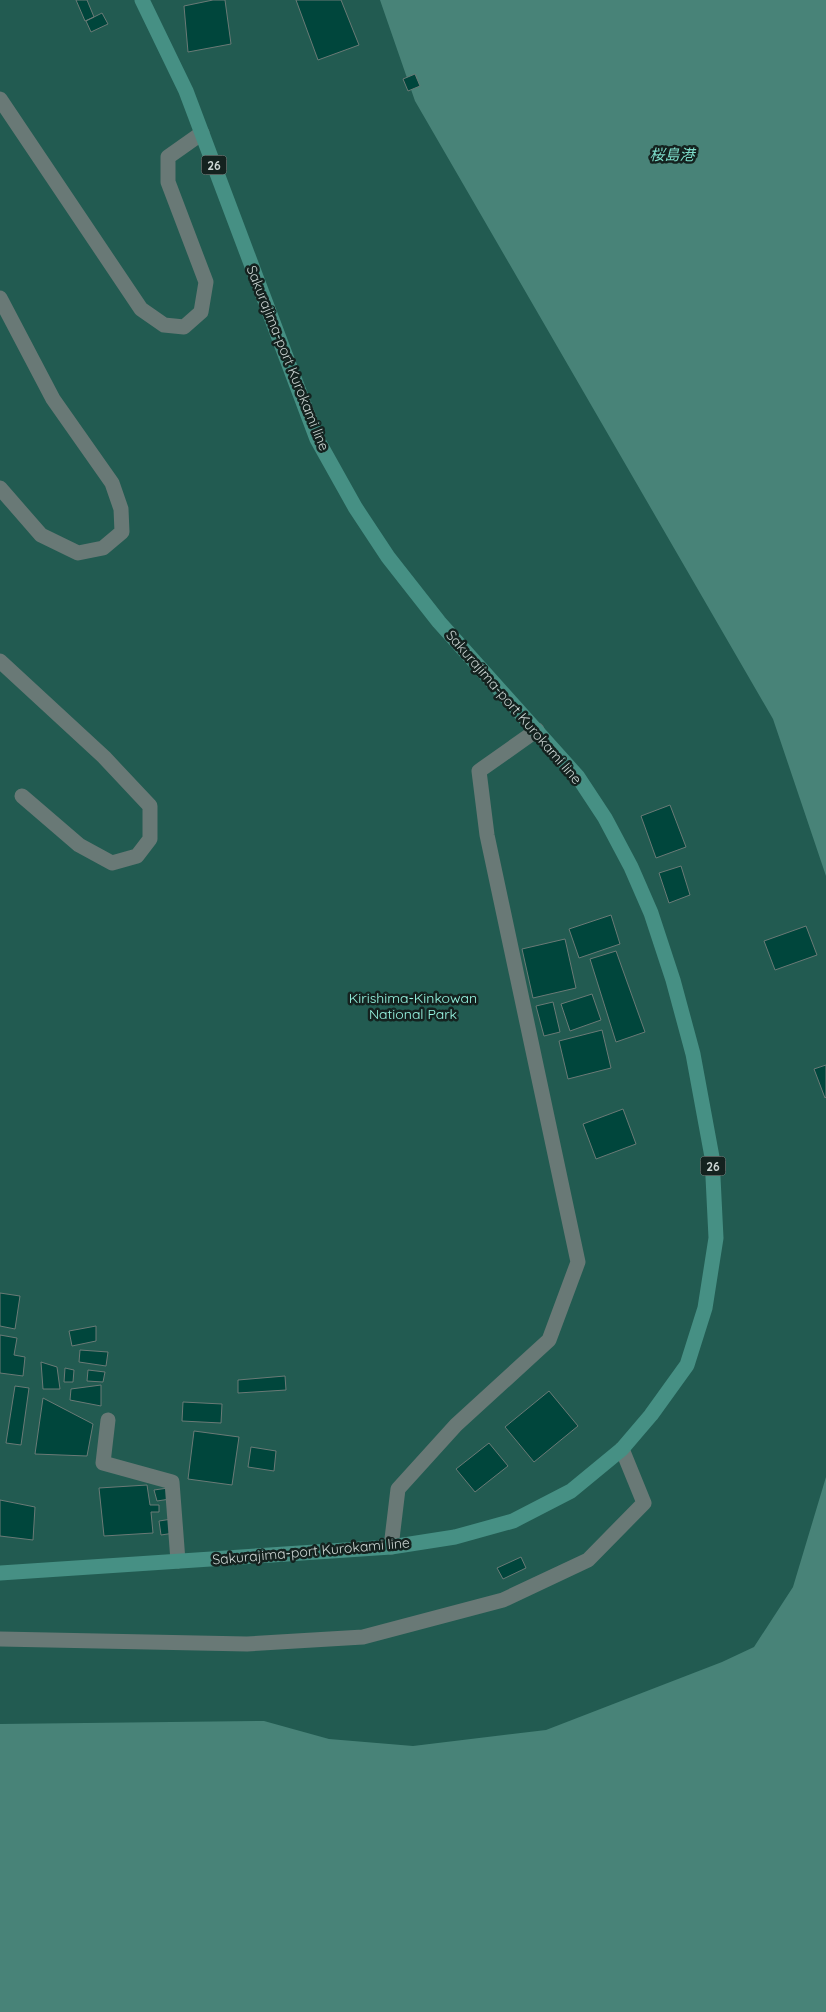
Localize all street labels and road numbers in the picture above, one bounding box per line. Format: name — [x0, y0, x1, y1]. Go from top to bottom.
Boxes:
road number: 26 — [202, 156, 226, 174]
street label: Sakurajima-port Kurokami line — [243, 263, 334, 453]
street label: Sakurajima-port Kurokami line — [442, 626, 586, 788]
road number: 26 — [700, 1156, 726, 1176]
street label: Sakurajima-port Kurokami line — [211, 1533, 411, 1569]

